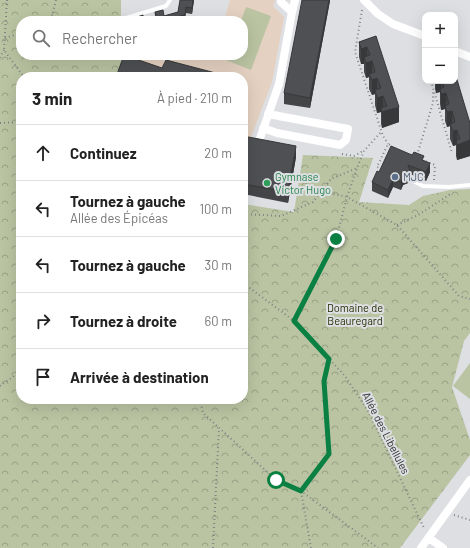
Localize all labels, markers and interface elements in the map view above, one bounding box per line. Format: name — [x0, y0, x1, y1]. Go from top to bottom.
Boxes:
map controls — [422, 12, 458, 84]
button: + — [422, 12, 458, 48]
search box — [16, 16, 248, 60]
icon: search — [30, 27, 52, 49]
text: Rechercher — [62, 29, 138, 47]
button: − — [422, 48, 458, 84]
text: 3 min — [32, 88, 72, 108]
text: À pied · 210 m — [157, 90, 232, 106]
icon: ahead — [32, 142, 54, 164]
text: Continuez — [70, 144, 137, 162]
text: 20 m — [204, 145, 232, 161]
place label: Gymnase Victor Hugo — [275, 170, 331, 196]
place label: MJC — [403, 170, 424, 183]
marker: MJC — [390, 172, 400, 182]
marker: Gymnase Victor Hugo — [262, 178, 272, 188]
text: Tournez à gauche — [70, 192, 186, 210]
icon: left — [32, 198, 54, 220]
text: 100 m — [199, 201, 232, 217]
text: Allée des Épicéas — [70, 210, 168, 226]
route end — [327, 230, 345, 248]
icon: left — [32, 254, 54, 276]
text: Tournez à gauche — [70, 256, 186, 274]
text: 30 m — [205, 257, 232, 273]
park label: Domaine de Beauregard — [327, 301, 383, 327]
icon: right — [32, 310, 54, 332]
text: Tournez à droite — [70, 312, 177, 330]
text: 60 m — [205, 313, 232, 329]
icon: arrive — [32, 366, 54, 388]
text: Arrivée à destination — [70, 368, 209, 386]
street label: Allée des Libellules — [360, 390, 413, 476]
route start — [267, 471, 285, 489]

